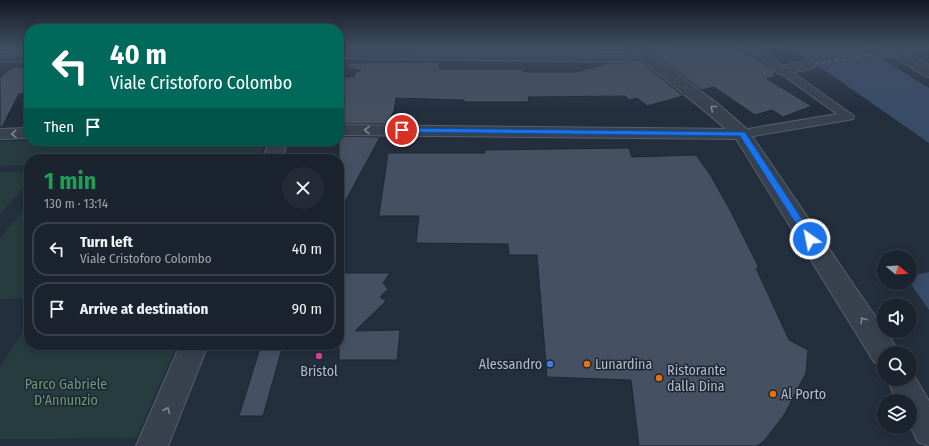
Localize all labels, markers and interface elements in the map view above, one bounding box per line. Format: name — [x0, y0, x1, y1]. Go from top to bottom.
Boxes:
text: 40 m — [110, 38, 167, 71]
icon: left — [44, 40, 96, 92]
text: Viale Cristoforo Colombo — [110, 72, 292, 94]
one-way arrow — [710, 106, 717, 113]
pin — [385, 113, 419, 147]
icon: arrive — [82, 116, 104, 138]
text: Then — [44, 118, 74, 136]
icon: arrive — [391, 119, 413, 141]
one-way arrow — [364, 126, 370, 134]
one-way arrow — [11, 129, 18, 138]
text: 1 min — [44, 167, 96, 195]
button: close — [282, 167, 324, 209]
text: 130 m · 13:14 — [44, 196, 108, 211]
position arrow — [789, 218, 831, 260]
text: Turn left — [80, 233, 133, 251]
icon: left — [46, 238, 68, 260]
text: 40 m — [292, 240, 322, 258]
north arrow — [877, 250, 917, 290]
map controls — [877, 250, 917, 434]
text: Viale Cristoforo Colombo — [80, 251, 212, 266]
icon: arrive — [46, 298, 68, 320]
button: sound — [877, 298, 917, 338]
text: Arrive at destination — [80, 300, 208, 318]
text: 90 m — [292, 300, 322, 318]
one-way arrow — [860, 317, 868, 324]
button: search — [877, 346, 917, 386]
marker: Bristol — [314, 351, 324, 361]
place label: Alessandro — [479, 356, 542, 373]
place label: Lunardina — [595, 356, 652, 373]
marker: Alessandro — [545, 359, 555, 369]
marker: Lunardina — [582, 359, 592, 369]
place label: Ristorante dalla Dina — [667, 362, 726, 395]
place label: Bristol — [300, 363, 338, 380]
marker: Ristorante dalla Dina — [654, 373, 664, 383]
park label: Parco Gabriele D'Annunzio — [25, 376, 107, 409]
place label: Al Porto — [781, 386, 826, 403]
marker: Al Porto — [768, 389, 778, 399]
button: layers — [877, 394, 917, 434]
one-way arrow — [162, 407, 170, 414]

